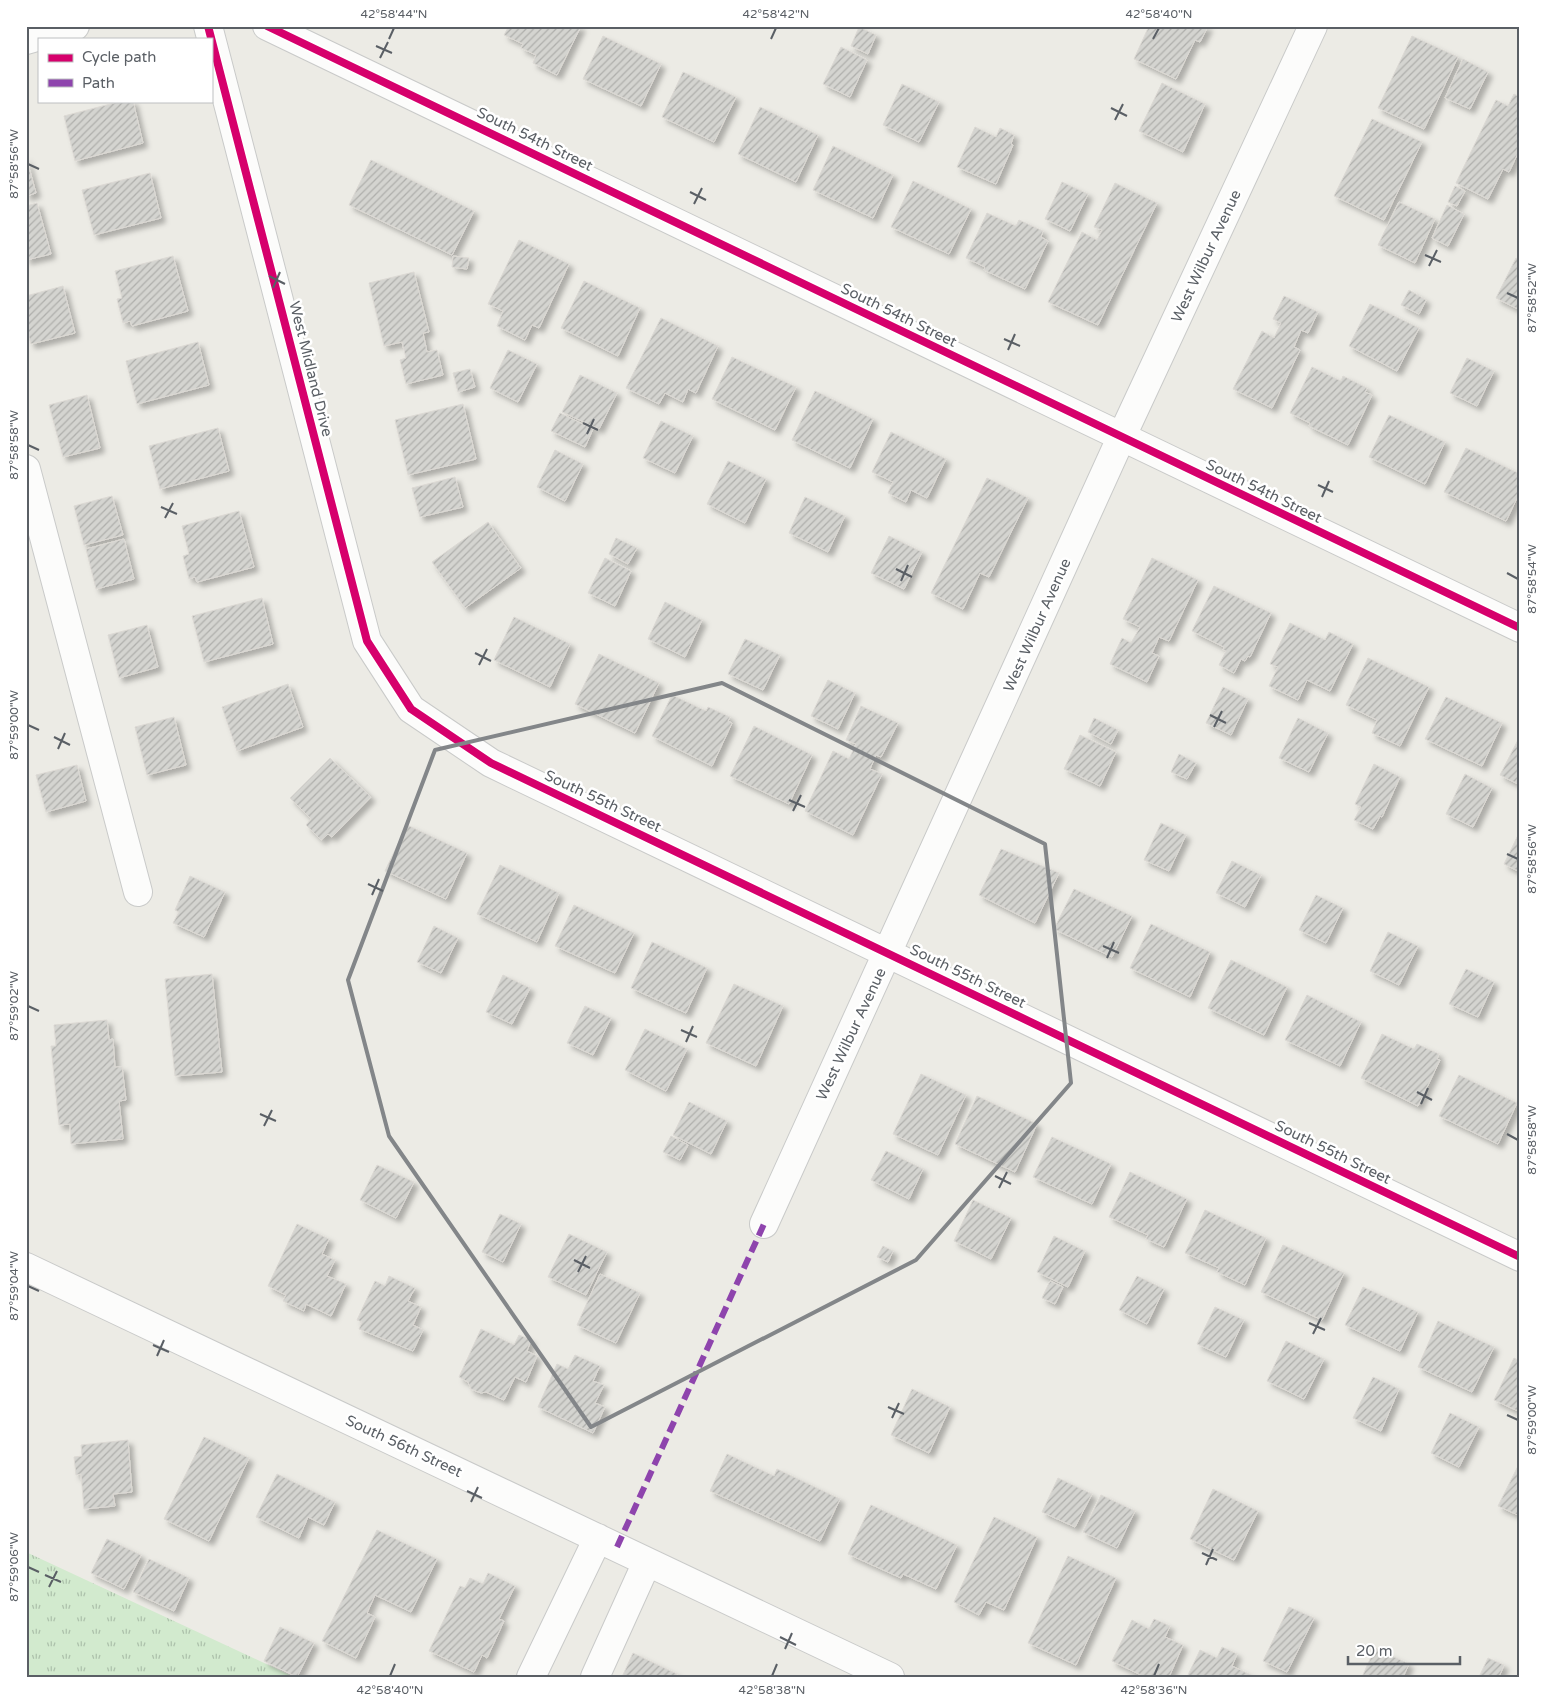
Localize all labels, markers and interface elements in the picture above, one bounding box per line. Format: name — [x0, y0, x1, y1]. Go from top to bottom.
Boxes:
text: 42°58'44"N — [361, 7, 428, 21]
text: 42°58'42"N — [743, 7, 810, 21]
text: 42°58'40"N — [1126, 7, 1193, 21]
legend — [38, 38, 212, 102]
text: Cycle path — [82, 48, 156, 66]
text: Path — [82, 74, 115, 92]
street label: South 54th Street — [474, 103, 596, 175]
text: 87°58'56"W — [7, 129, 21, 199]
street label: West Wilbur Avenue — [1167, 187, 1245, 325]
text: 87°58'52"W — [1525, 263, 1539, 333]
street label: South 54th Street — [838, 279, 960, 351]
street label: West Midland Drive — [285, 299, 337, 439]
text: 87°58'58"W — [7, 410, 21, 480]
street label: South 54th Street — [1203, 455, 1325, 527]
text: 87°58'54"W — [1525, 544, 1539, 614]
street label: West Wilbur Avenue — [999, 555, 1075, 695]
text: 87°59'00"W — [7, 690, 21, 760]
street label: South 55th Street — [542, 766, 664, 836]
text: 87°58'56"W — [1525, 824, 1539, 894]
street label: South 55th Street — [907, 940, 1029, 1012]
street label: West Wilbur Avenue — [812, 965, 890, 1103]
text: 87°59'02"W — [7, 971, 21, 1041]
text: 87°58'58"W — [1525, 1105, 1539, 1175]
street label: South 55th Street — [1272, 1116, 1394, 1188]
text: 87°59'04"W — [7, 1251, 21, 1321]
text: 87°59'00"W — [1525, 1385, 1539, 1455]
street label: South 56th Street — [343, 1411, 465, 1481]
text: 87°59'06"W — [7, 1532, 21, 1602]
scale bar — [1348, 1633, 1461, 1665]
text: 20 m — [1356, 1642, 1393, 1660]
text: 42°58'40"N — [357, 1683, 424, 1697]
text: 42°58'38"N — [739, 1683, 806, 1697]
text: 42°58'36"N — [1121, 1683, 1188, 1697]

